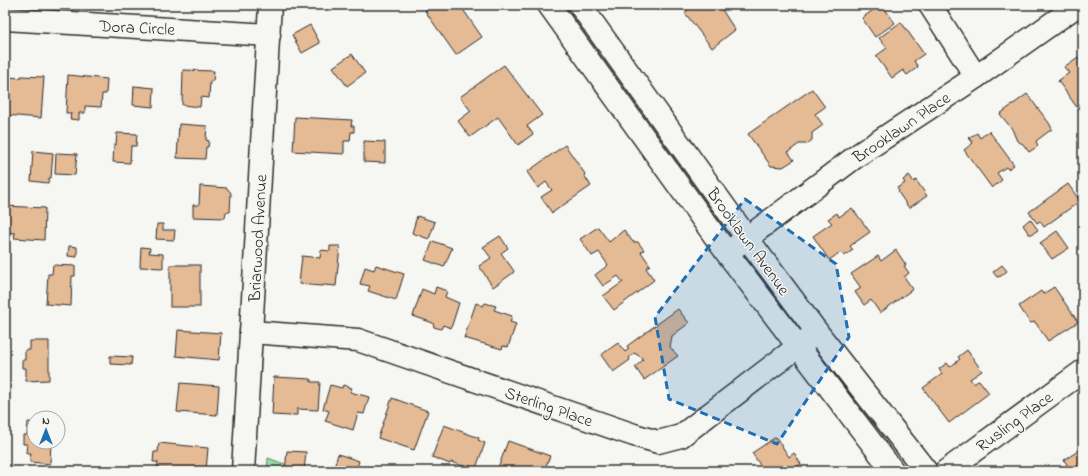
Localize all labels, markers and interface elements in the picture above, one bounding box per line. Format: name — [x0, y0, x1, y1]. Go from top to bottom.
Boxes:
street label: Dora Circle — [97, 14, 176, 43]
street label: Brooklawn Place — [847, 86, 956, 171]
street label: Briarwood Avenue — [243, 173, 274, 303]
street label: Brooklawn Avenue — [699, 182, 796, 301]
street label: Sterling Place — [500, 381, 596, 436]
street label: Rusling Place — [971, 385, 1060, 460]
north arrow — [26, 410, 66, 450]
text: N — [42, 413, 50, 429]

